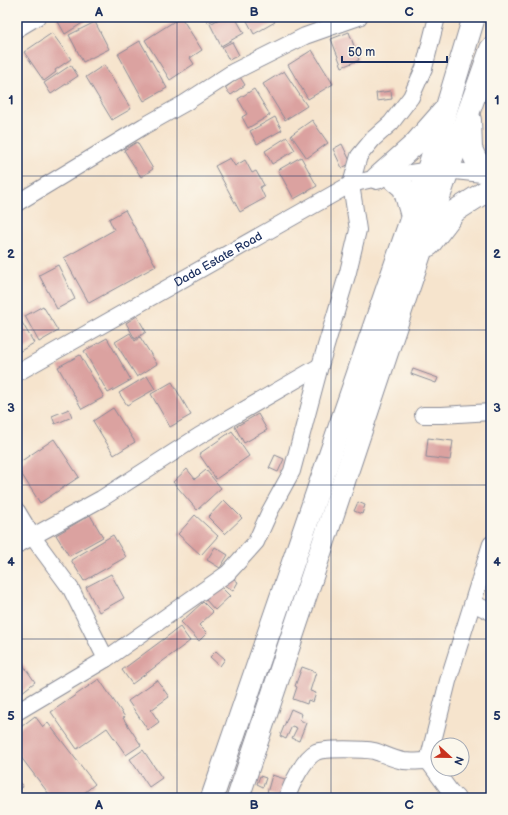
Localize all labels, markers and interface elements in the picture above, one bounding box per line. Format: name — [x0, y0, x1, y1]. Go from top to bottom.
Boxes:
text: A — [94, 4, 103, 20]
text: B — [249, 4, 259, 20]
text: C — [404, 4, 414, 20]
scale bar — [342, 38, 447, 64]
text: 50 m — [348, 45, 375, 60]
text: 1 — [8, 92, 14, 108]
text: 1 — [494, 92, 500, 108]
street label: Dada Estate Road — [171, 229, 265, 291]
text: 2 — [7, 246, 15, 262]
text: 2 — [493, 246, 501, 262]
text: 3 — [7, 400, 15, 416]
text: 3 — [493, 400, 501, 416]
text: 4 — [7, 554, 15, 570]
text: 4 — [493, 554, 501, 570]
text: 5 — [7, 708, 15, 724]
text: 5 — [493, 708, 501, 724]
north arrow — [430, 737, 470, 777]
text: N — [451, 754, 466, 767]
text: A — [94, 797, 103, 813]
text: B — [249, 797, 259, 813]
text: C — [404, 797, 414, 813]

